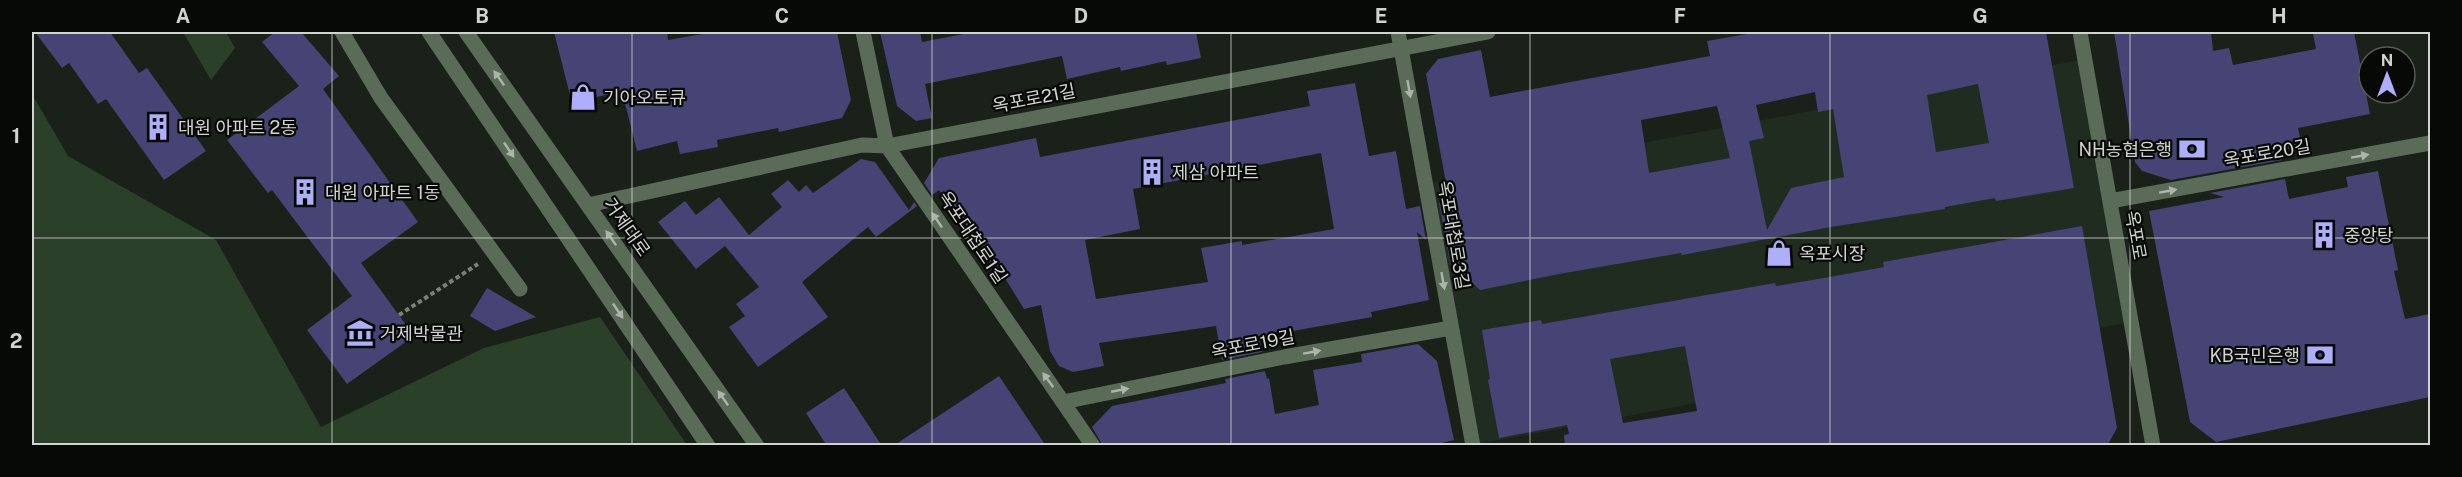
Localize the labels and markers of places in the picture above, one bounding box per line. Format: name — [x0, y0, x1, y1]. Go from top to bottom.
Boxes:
shop icon: 기아오토큐 — [568, 82, 598, 112]
place label: 기아오토큐 — [603, 87, 686, 108]
building icon: 대원 아파트 2동 — [143, 112, 173, 142]
place label: 대원 아파트 2동 — [178, 117, 297, 138]
bank icon: NH농협은행 — [2177, 134, 2207, 164]
place label: NH농협은행 — [2078, 139, 2172, 160]
building icon: 제삼 아파트 — [1137, 157, 1167, 187]
place label: 제삼 아파트 — [1172, 162, 1259, 183]
building icon: 대원 아파트 1동 — [290, 177, 320, 207]
place label: 대원 아파트 1동 — [325, 182, 440, 203]
building icon: 중앙탕 — [2309, 220, 2339, 250]
place label: 중앙탕 — [2344, 225, 2394, 246]
shop icon: 옥포시장 — [1764, 238, 1794, 268]
place label: 옥포시장 — [1799, 243, 1865, 264]
museum icon: 거제박물관 — [345, 318, 375, 348]
place label: 거제박물관 — [380, 323, 463, 344]
bank icon: KB국민은행 — [2305, 340, 2335, 370]
place label: KB국민은행 — [2209, 345, 2300, 366]

